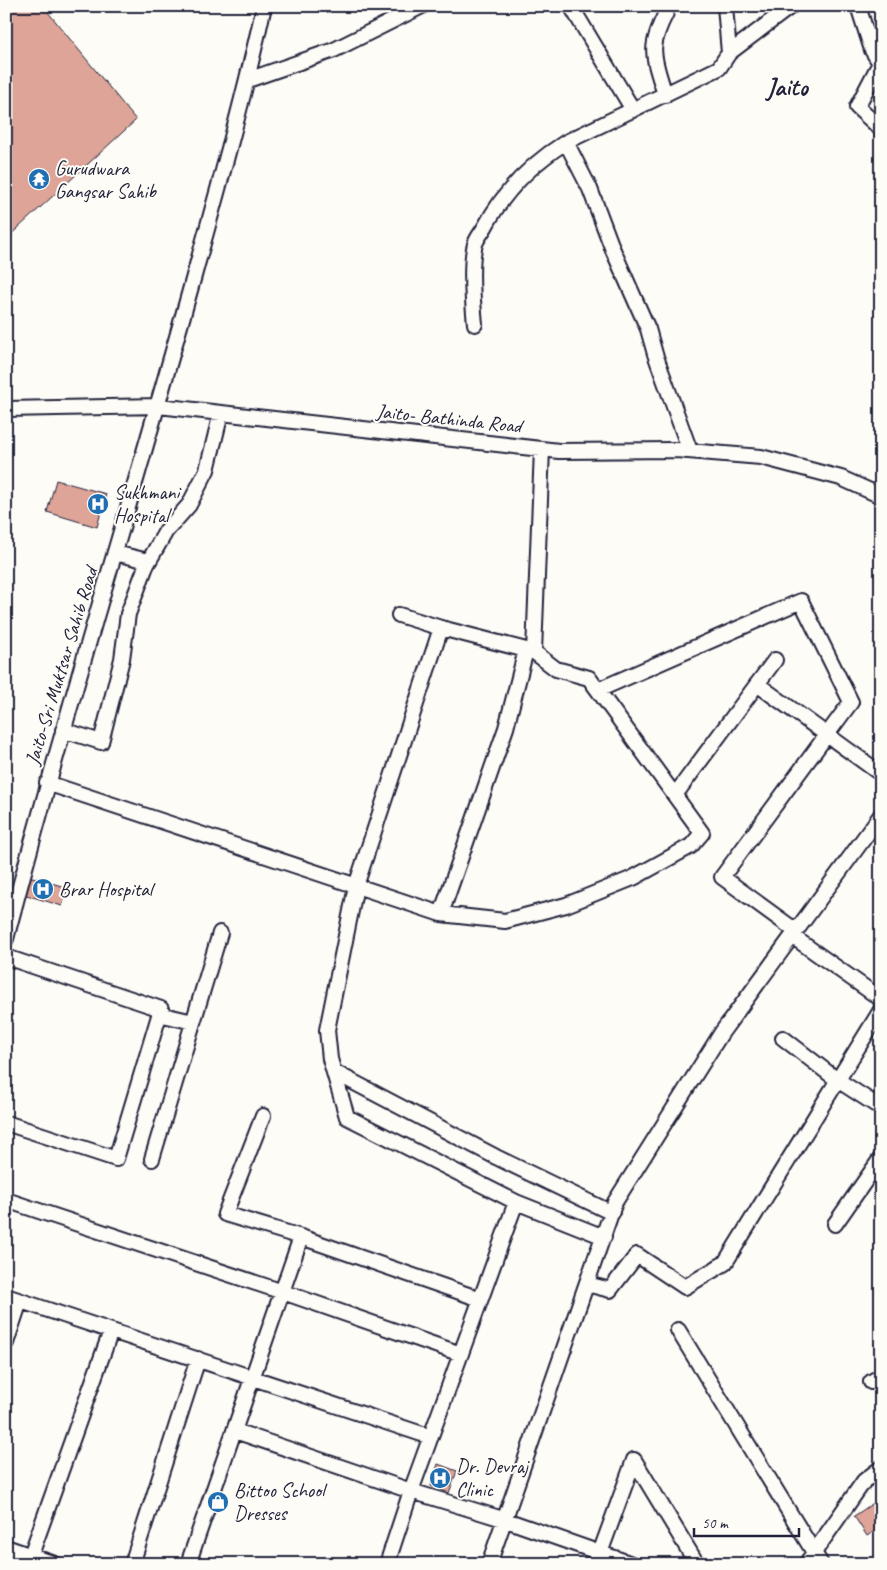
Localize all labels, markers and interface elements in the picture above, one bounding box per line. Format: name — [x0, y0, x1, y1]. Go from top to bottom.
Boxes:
district label: Jaito — [764, 71, 809, 103]
place label: Gurudwara Gangsar Sahib — [55, 156, 157, 204]
temple icon: Gurudwara Gangsar Sahib — [27, 167, 51, 191]
street label: Jaito- Bathinda Road — [374, 398, 526, 439]
place label: Sukhmani Hospital — [114, 480, 182, 528]
hospital icon: Sukhmani Hospital — [86, 492, 110, 516]
street label: Jaito-Sri Muktsar Sahib Road — [19, 561, 104, 769]
hospital icon: Brar Hospital — [31, 877, 55, 901]
place label: Brar Hospital — [59, 877, 156, 902]
place label: Dr. Devraj Clinic — [456, 1454, 530, 1502]
hospital icon: Dr. Devraj Clinic — [428, 1466, 452, 1490]
place label: Bittoo School Dresses — [234, 1478, 328, 1526]
shop icon: Bittoo School Dresses — [206, 1490, 230, 1514]
scale bar — [694, 1505, 800, 1537]
text: 50 m — [702, 1514, 729, 1533]

